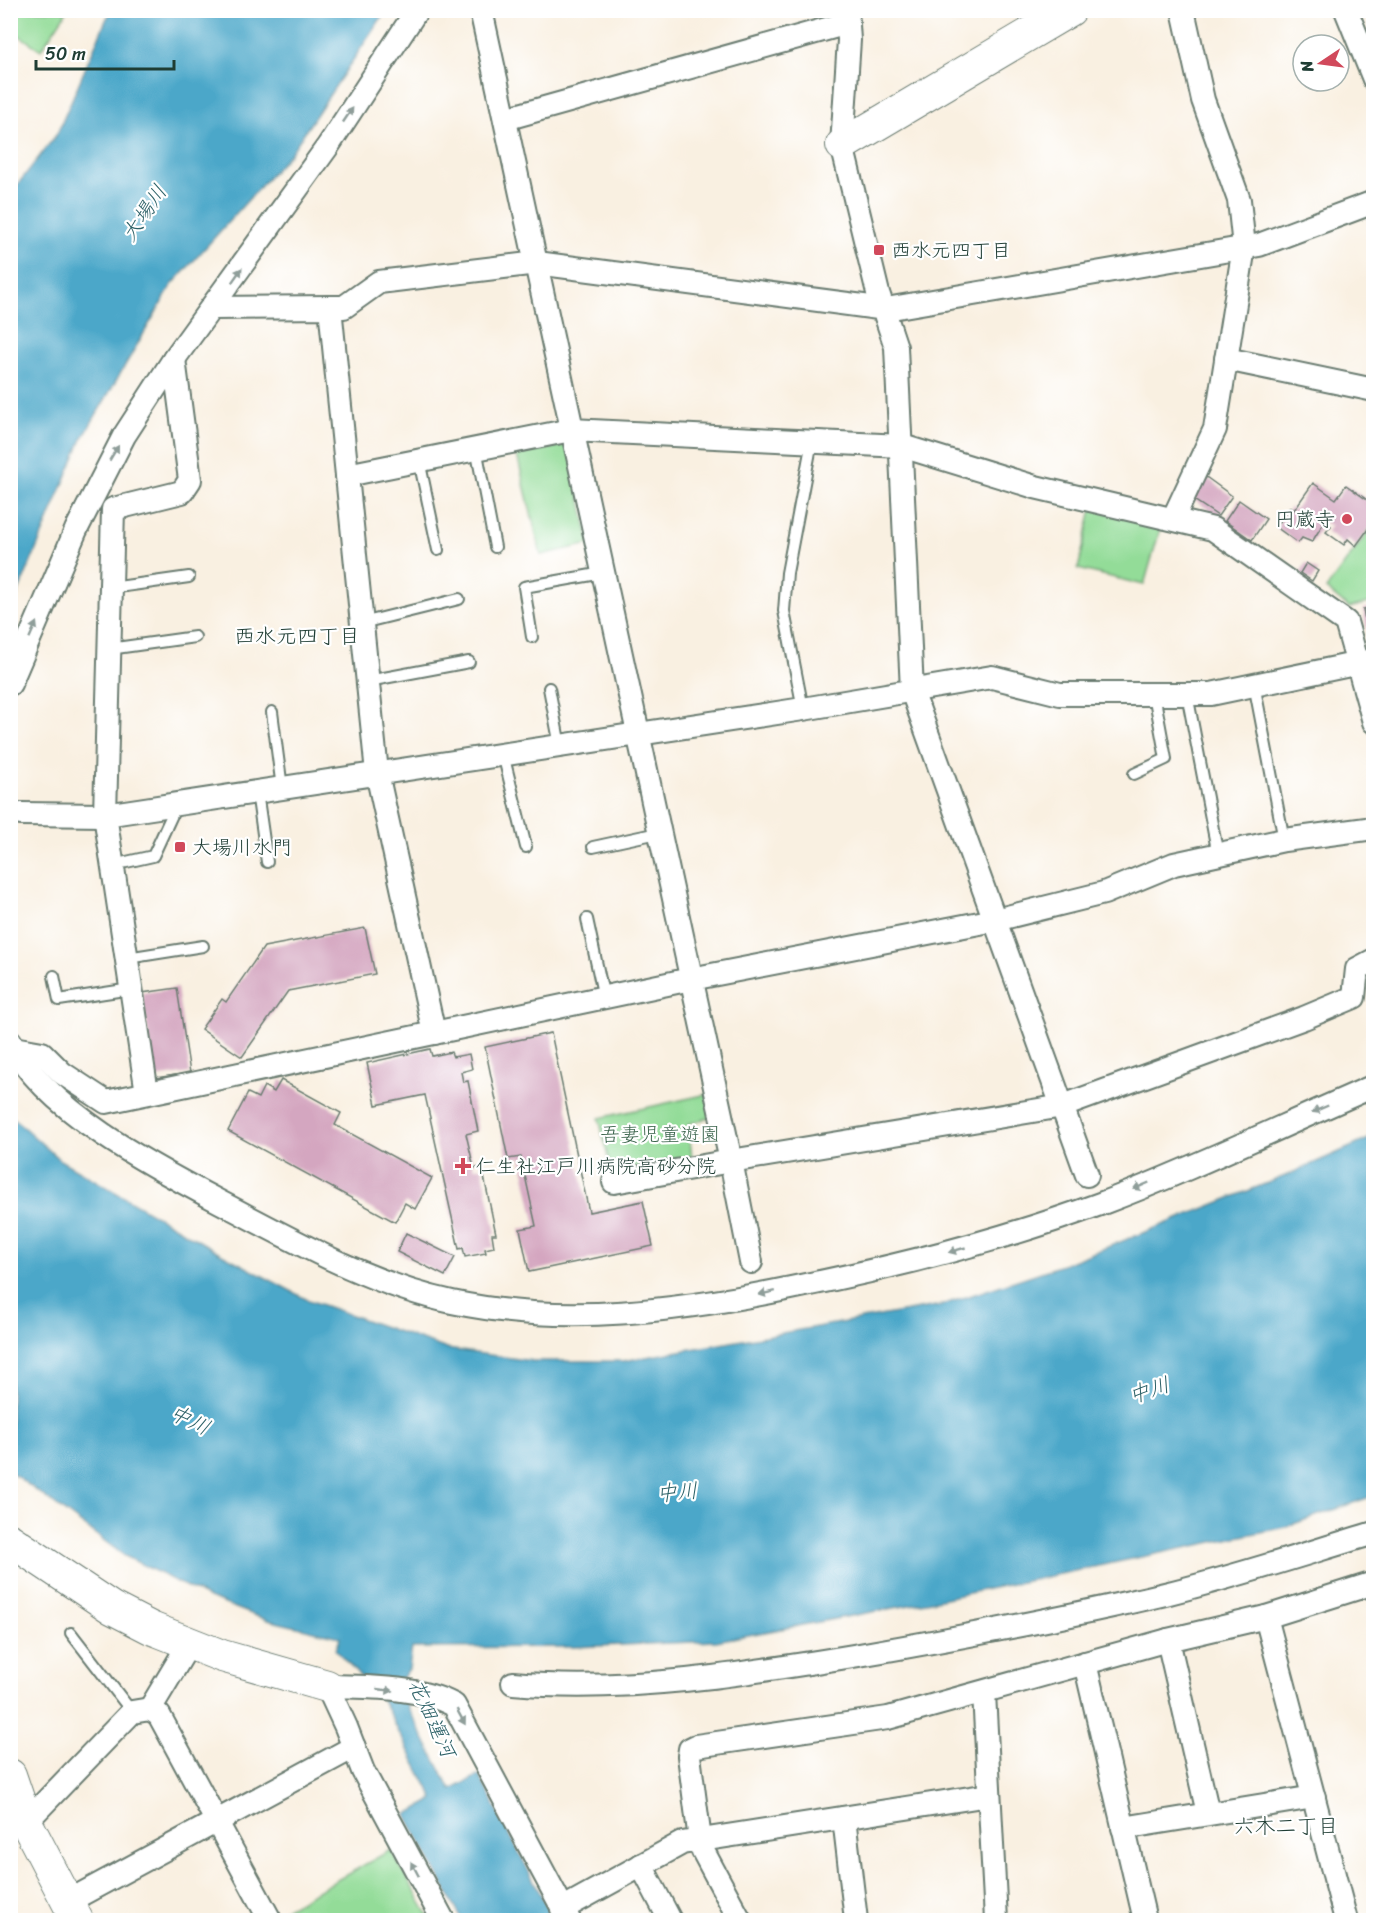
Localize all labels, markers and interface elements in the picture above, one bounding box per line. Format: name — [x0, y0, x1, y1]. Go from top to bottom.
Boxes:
scale bar — [36, 33, 174, 71]
north arrow — [1291, 33, 1351, 93]
text: 50 m — [45, 38, 86, 70]
text: N — [1291, 57, 1322, 76]
one-way arrow — [343, 107, 354, 124]
water label: 大場川 — [111, 176, 177, 250]
place label: 西水元四丁目 — [891, 233, 1011, 268]
marker: 西水元四丁目 — [872, 243, 886, 257]
one-way arrow — [231, 268, 243, 284]
one-way arrow — [109, 444, 119, 461]
place label: 円蔵寺 — [1275, 502, 1335, 537]
marker: 円蔵寺 — [1340, 512, 1354, 526]
district label: 西水元四丁目 — [234, 617, 360, 655]
one-way arrow — [29, 621, 38, 639]
place label: 大場川水門 — [192, 830, 292, 865]
marker: 大場川水門 — [173, 840, 187, 854]
one-way arrow — [1310, 1104, 1328, 1114]
park label: 吾妻児童遊園 — [600, 1117, 720, 1152]
place label: 仁生社江戸川病院高砂分院 — [476, 1149, 716, 1184]
marker: 仁生社江戸川病院高砂分院 — [454, 1157, 472, 1175]
one-way arrow — [1131, 1181, 1149, 1191]
one-way arrow — [948, 1246, 966, 1255]
one-way arrow — [757, 1289, 776, 1299]
water label: 中川 — [1123, 1365, 1175, 1415]
water label: 中川 — [163, 1394, 217, 1446]
water label: 中川 — [654, 1471, 700, 1513]
water label: 花畑運河 — [397, 1672, 468, 1767]
one-way arrow — [376, 1685, 395, 1694]
one-way arrow — [456, 1709, 466, 1726]
district label: 六木二丁目 — [1234, 1807, 1339, 1845]
one-way arrow — [410, 1860, 420, 1877]

